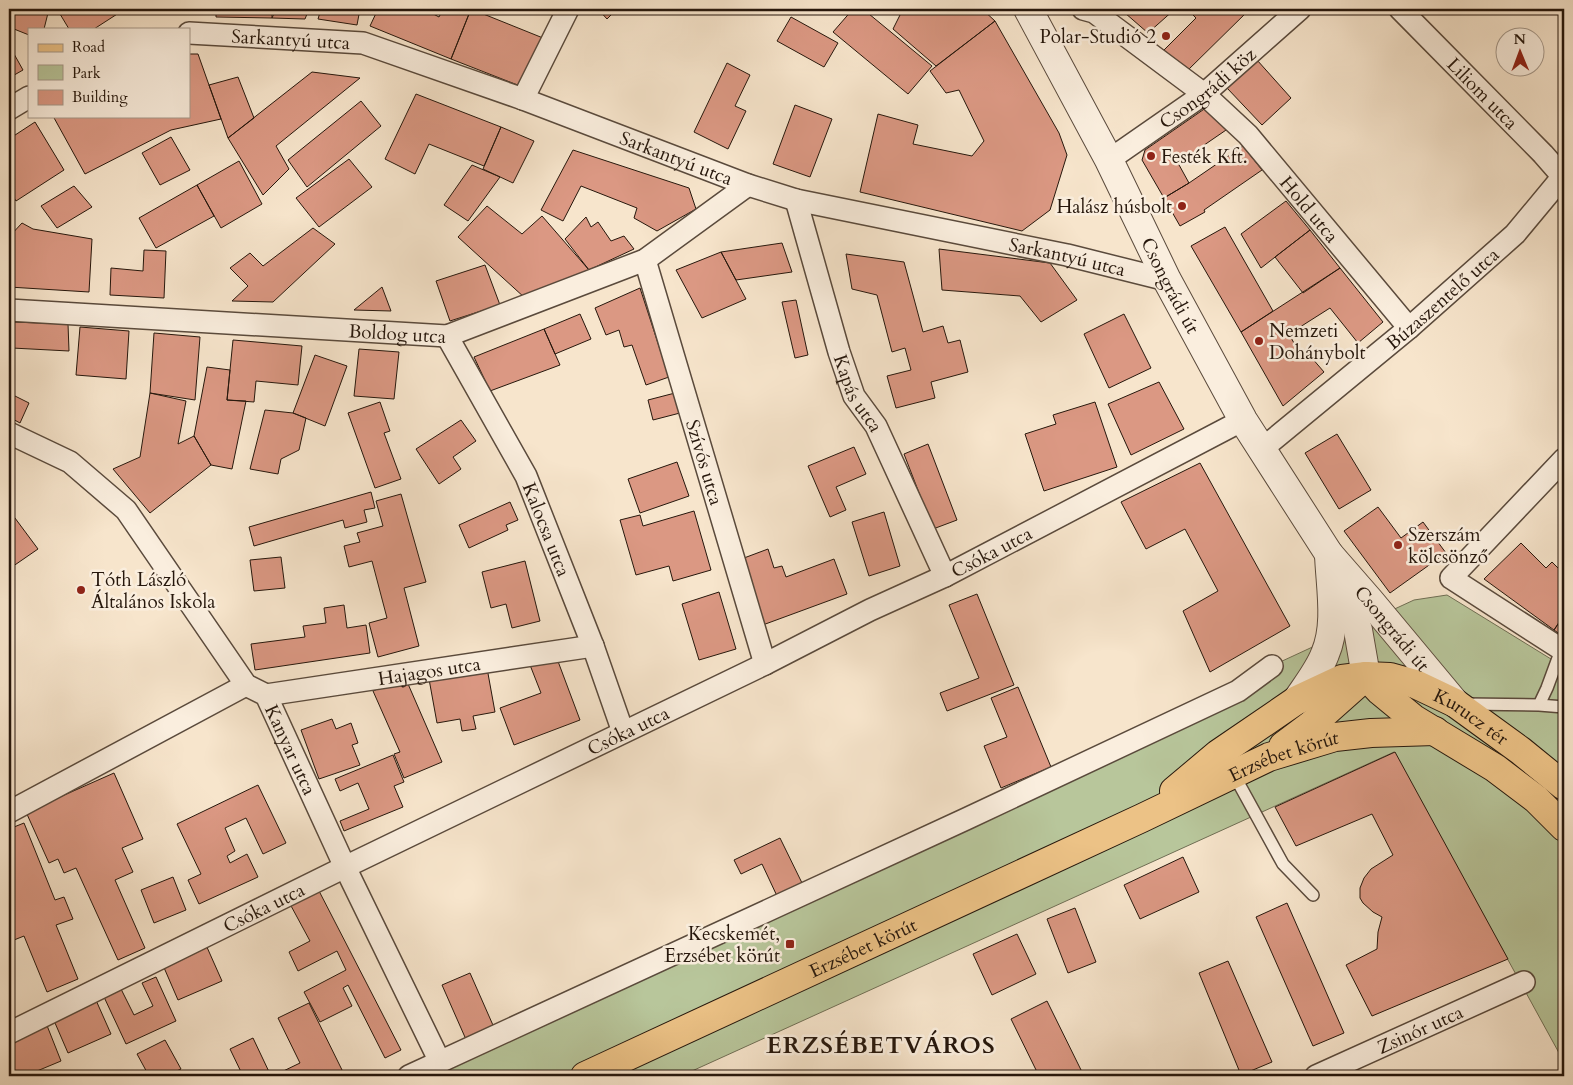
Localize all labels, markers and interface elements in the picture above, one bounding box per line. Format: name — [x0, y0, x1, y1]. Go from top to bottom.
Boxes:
street label: Sarkantyú utca — [231, 23, 351, 56]
place label: Polar-Studió 2 — [1040, 24, 1156, 50]
legend — [28, 28, 190, 118]
north arrow — [1496, 28, 1546, 78]
marker: Polar-Studió 2 — [1160, 30, 1172, 42]
text: N — [1514, 30, 1526, 49]
text: Road — [72, 37, 105, 57]
street label: Csongrádi köz — [1154, 42, 1262, 135]
street label: Liliom utca — [1441, 52, 1524, 136]
text: Park — [72, 63, 101, 83]
text: Building — [72, 87, 128, 107]
street label: Sarkantyú utca — [616, 125, 736, 192]
place label: Festék Kft. — [1161, 144, 1247, 170]
marker: Festék Kft. — [1145, 150, 1157, 162]
street label: Hold utca — [1273, 171, 1344, 248]
place label: Halász húsbolt — [1056, 194, 1172, 220]
marker: Halász húsbolt — [1176, 200, 1188, 212]
street label: Sarkantyú utca — [1006, 232, 1128, 283]
street label: Csongrádi út — [1134, 233, 1206, 338]
street label: Búzaszentelő utca — [1381, 242, 1505, 356]
street label: Boldog utca — [348, 318, 447, 350]
place label: Nemzeti Dohánybolt — [1269, 318, 1365, 366]
marker: Nemzeti Dohánybolt — [1253, 335, 1265, 347]
street label: Kapás utca — [827, 351, 889, 436]
street label: Szívós utca — [679, 417, 729, 508]
street label: Kalocsa utca — [516, 479, 576, 581]
street label: Csóka utca — [947, 521, 1037, 585]
place label: Szerszám kölcsönző — [1408, 522, 1488, 570]
marker: Szerszám kölcsönző — [1392, 539, 1404, 551]
place label: Tóth László Általános Iskola — [91, 567, 215, 615]
street label: Csongrádi út — [1348, 580, 1435, 677]
marker: Tóth László Általános Iskola — [75, 584, 87, 596]
street label: Hajagos utca — [376, 651, 482, 692]
street label: Kurucz tér — [1429, 683, 1514, 752]
street label: Csóka utca — [583, 700, 674, 762]
street label: Kanyar utca — [258, 701, 322, 799]
street label: Erzsébet körút — [1224, 725, 1340, 789]
street label: Csóka utca — [219, 877, 309, 939]
street label: Erzsébet körút — [805, 912, 921, 984]
place label: Kecskemét, Erzsébet körút — [664, 921, 780, 969]
marker: Kecskemét, Erzsébet körút — [784, 938, 796, 950]
street label: Zsinór utca — [1373, 999, 1467, 1061]
district label: ERZSÉBETVÁROS — [766, 1029, 996, 1062]

